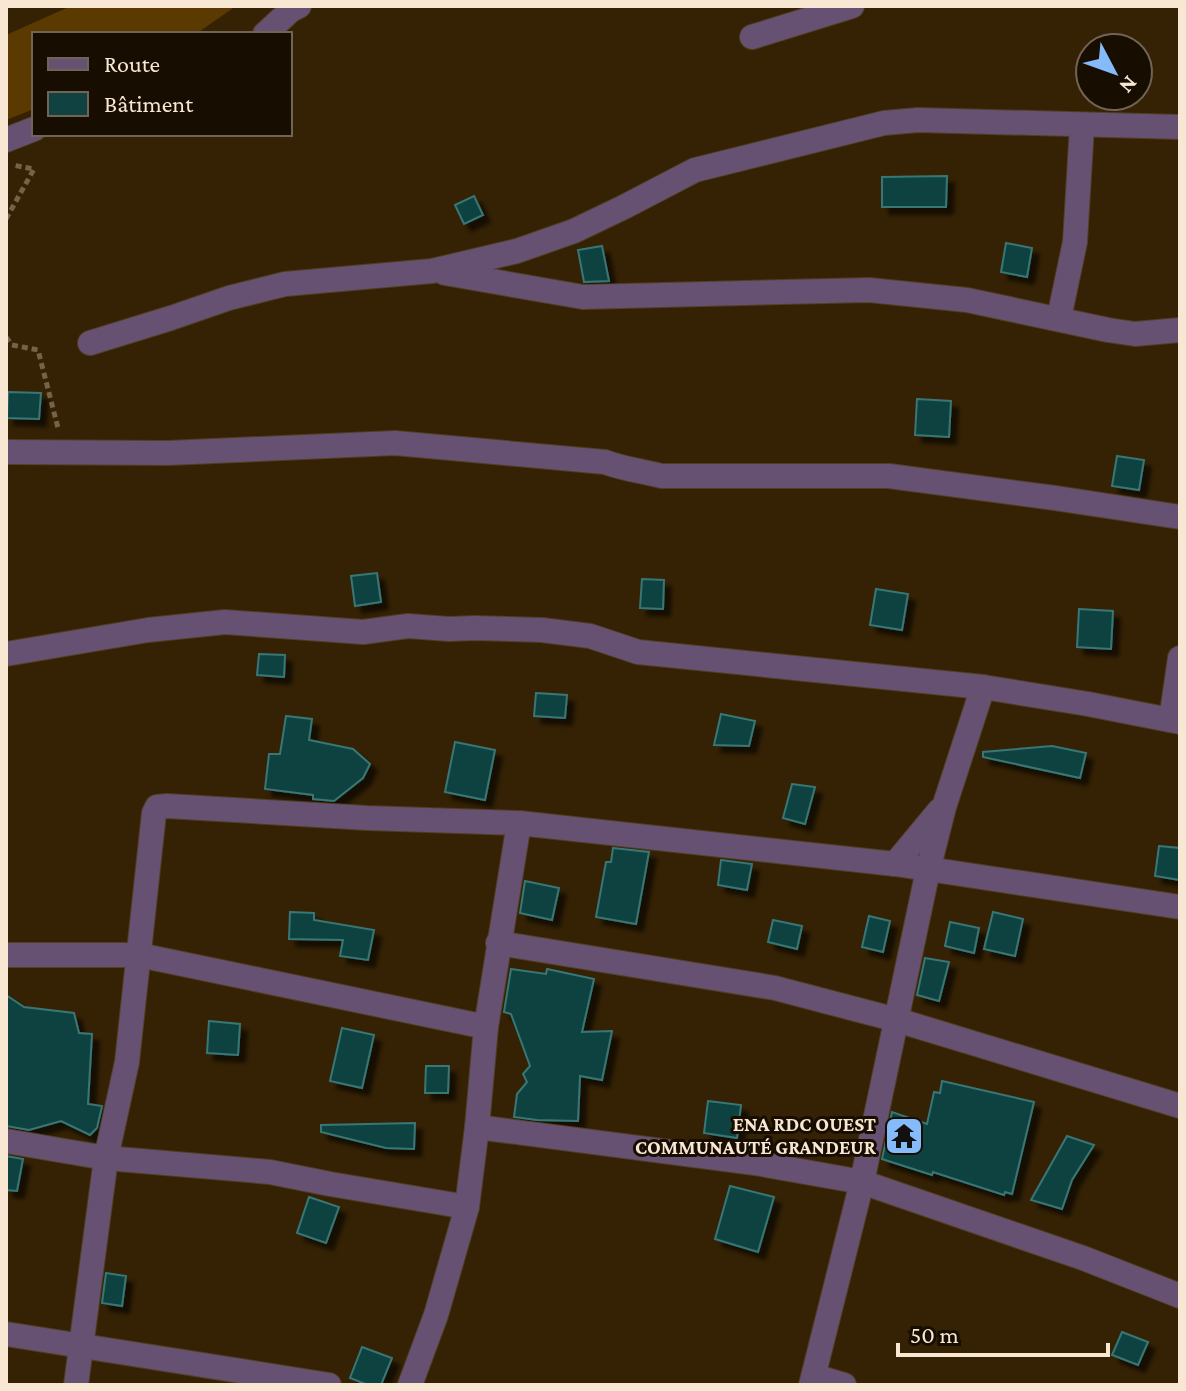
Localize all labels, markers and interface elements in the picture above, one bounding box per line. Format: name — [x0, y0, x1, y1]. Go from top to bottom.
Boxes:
legend — [32, 32, 292, 136]
north arrow — [1074, 32, 1154, 112]
text: Route — [104, 50, 160, 77]
text: N — [1114, 71, 1143, 99]
text: Bâtiment — [104, 90, 194, 117]
place label: ENA RDC OUEST COMMUNAUTÉ GRANDEUR — [635, 1113, 877, 1158]
temple icon: ENA RDC OUEST COMMUNAUTÉ GRANDEUR — [883, 1115, 925, 1157]
scale bar — [898, 1307, 1108, 1357]
text: 50 m — [910, 1321, 959, 1348]

